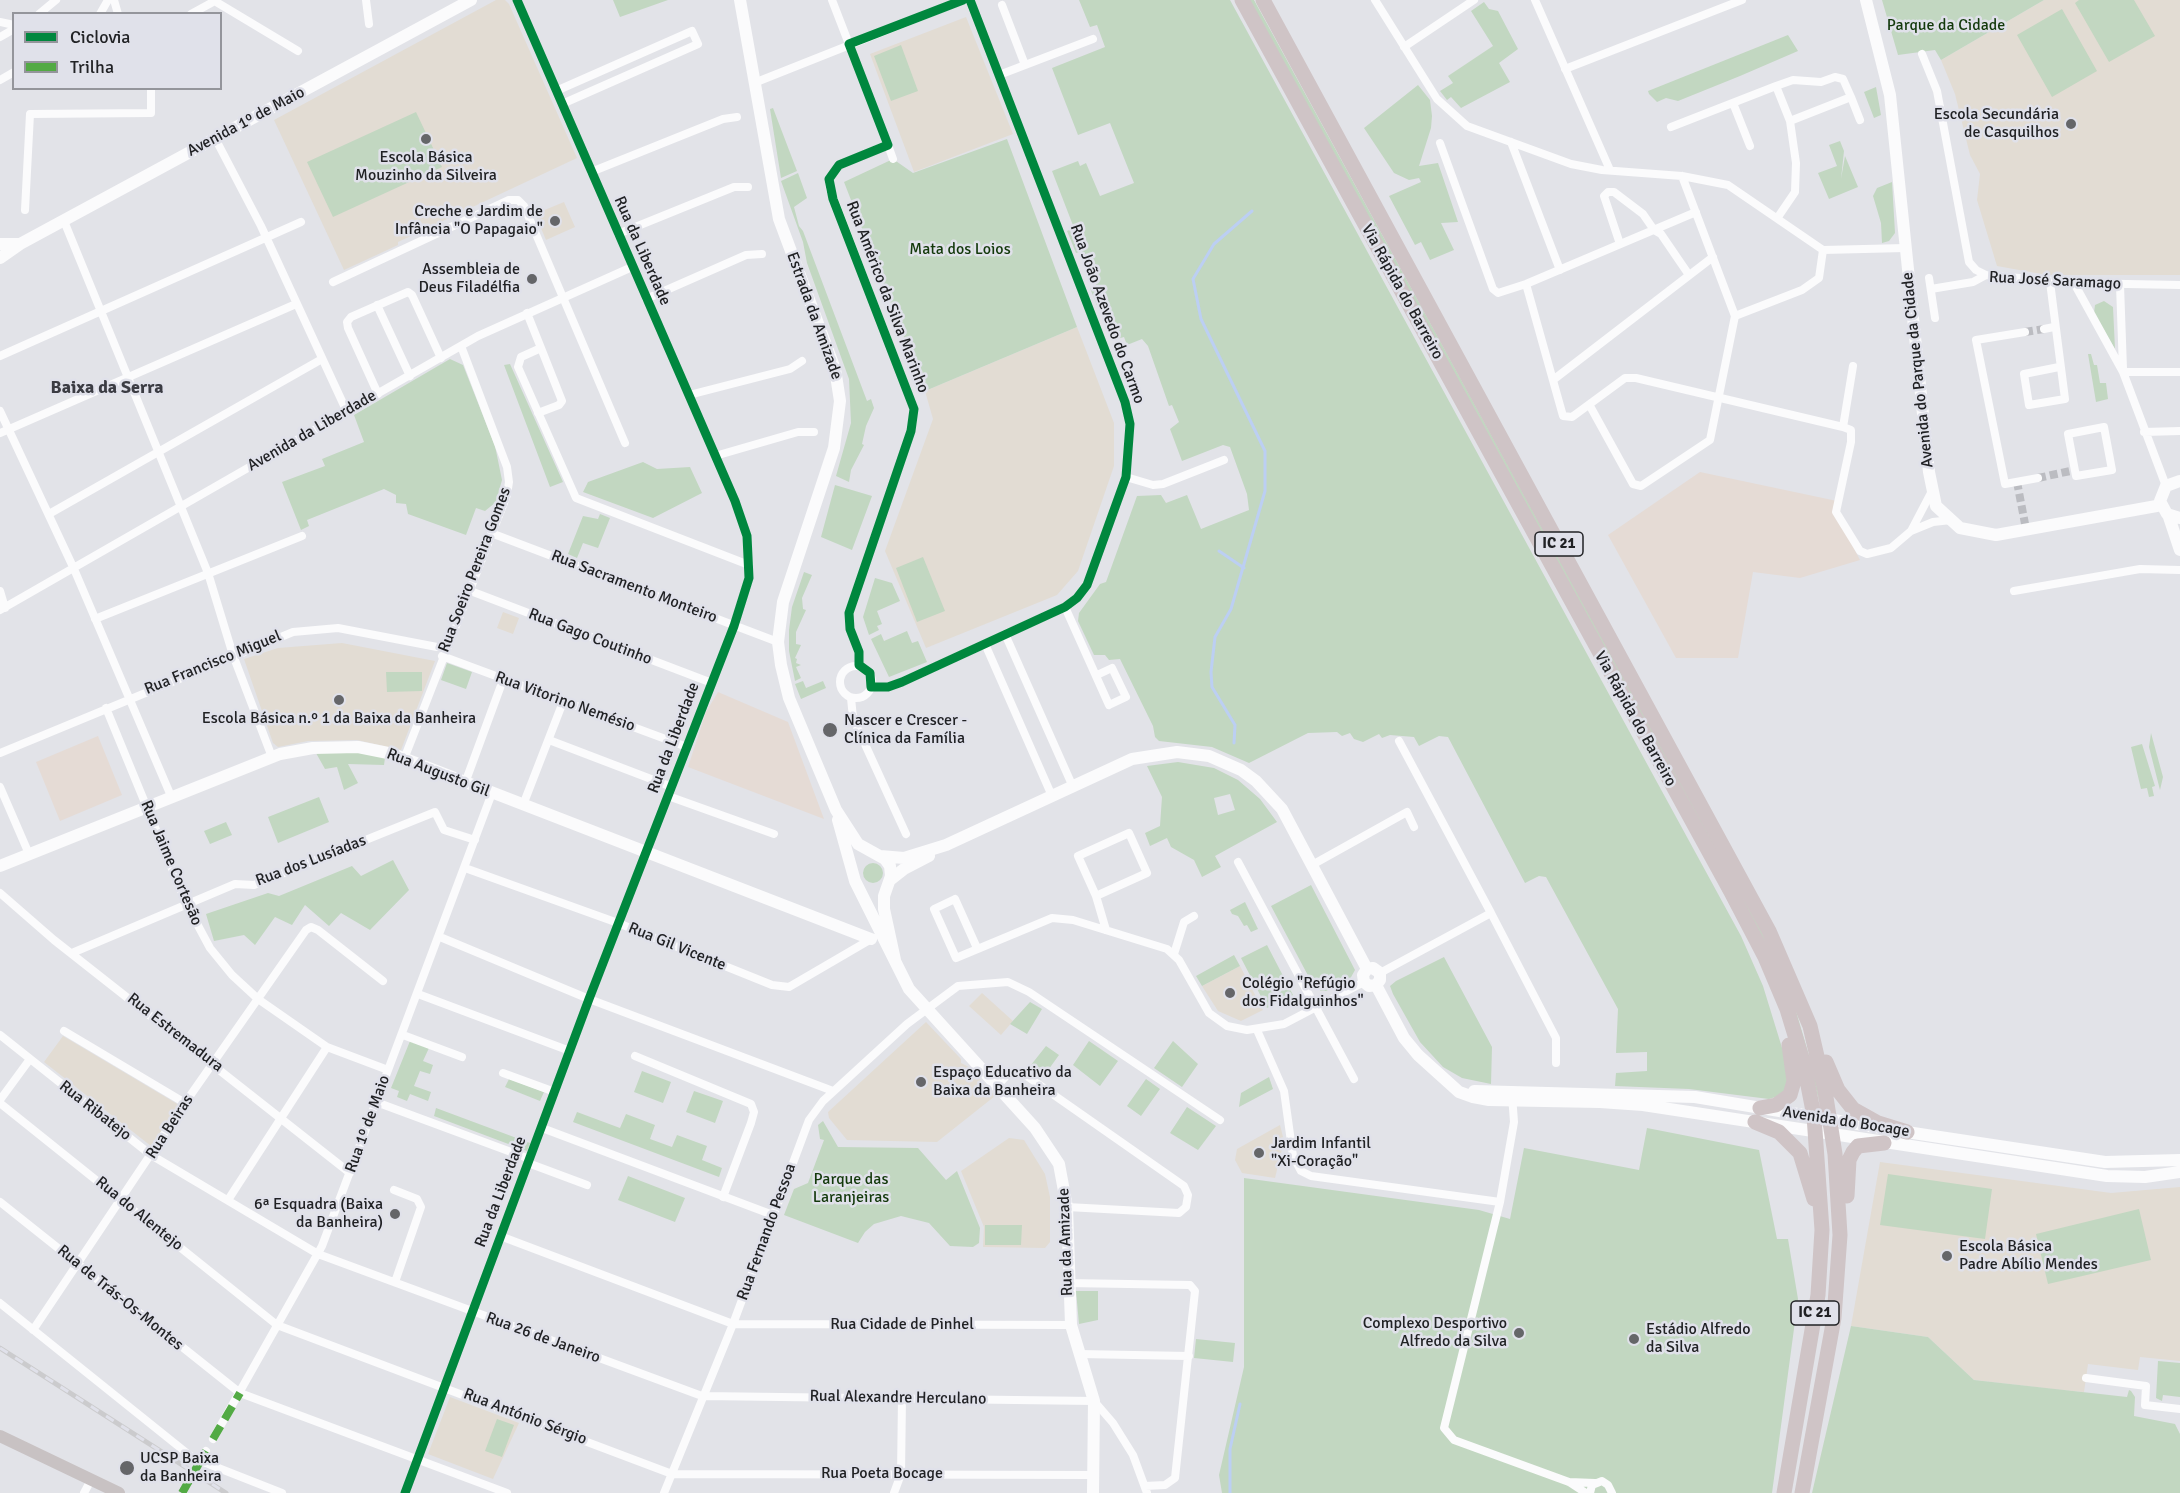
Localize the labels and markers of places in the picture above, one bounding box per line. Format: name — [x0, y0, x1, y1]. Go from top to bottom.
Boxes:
place label: Escola Secundária de Casquilhos — [1934, 105, 2059, 143]
marker: Escola Secundária de Casquilhos — [2064, 117, 2078, 131]
marker: Escola Básica Mouzinho da Silveira — [419, 132, 433, 146]
place label: Escola Básica Mouzinho da Silveira — [355, 148, 497, 186]
place label: Creche e Jardim de Infância "O Papagaio" — [395, 202, 543, 240]
marker: Creche e Jardim de Infância "O Papagaio" — [548, 214, 562, 228]
place label: Assembleia de Deus Filadélfia — [418, 260, 520, 298]
marker: Assembleia de Deus Filadélfia — [525, 272, 539, 286]
marker: Escola Básica n.º 1 da Baixa da Banheira — [332, 693, 346, 707]
place label: Escola Básica n.º 1 da Baixa da Banheira — [202, 709, 476, 729]
place label: Nascer e Crescer - Clínica da Família — [844, 711, 967, 749]
marker: Nascer e Crescer - Clínica da Família — [821, 721, 839, 739]
place label: Colégio "Refúgio dos Fidalguinhos" — [1242, 974, 1364, 1012]
marker: Colégio "Refúgio dos Fidalguinhos" — [1223, 986, 1237, 1000]
place label: Espaço Educativo da Baixa da Banheira — [933, 1063, 1072, 1101]
marker: Espaço Educativo da Baixa da Banheira — [914, 1075, 928, 1089]
place label: Jardim Infantil "Xi-Coração" — [1271, 1134, 1371, 1172]
marker: Jardim Infantil "Xi-Coração" — [1252, 1146, 1266, 1160]
place label: 6ª Esquadra (Baixa da Banheira) — [254, 1195, 383, 1233]
marker: 6ª Esquadra (Baixa da Banheira) — [388, 1207, 402, 1221]
place label: Escola Básica Padre Abílio Mendes — [1959, 1237, 2098, 1275]
marker: Escola Básica Padre Abílio Mendes — [1940, 1249, 1954, 1263]
place label: Complexo Desportivo Alfredo da Silva — [1363, 1314, 1507, 1352]
place label: Estádio Alfredo da Silva — [1646, 1320, 1751, 1358]
marker: Complexo Desportivo Alfredo da Silva — [1512, 1326, 1526, 1340]
marker: Estádio Alfredo da Silva — [1627, 1332, 1641, 1346]
place label: UCSP Baixa da Banheira — [140, 1449, 222, 1487]
marker: UCSP Baixa da Banheira — [118, 1459, 136, 1477]

